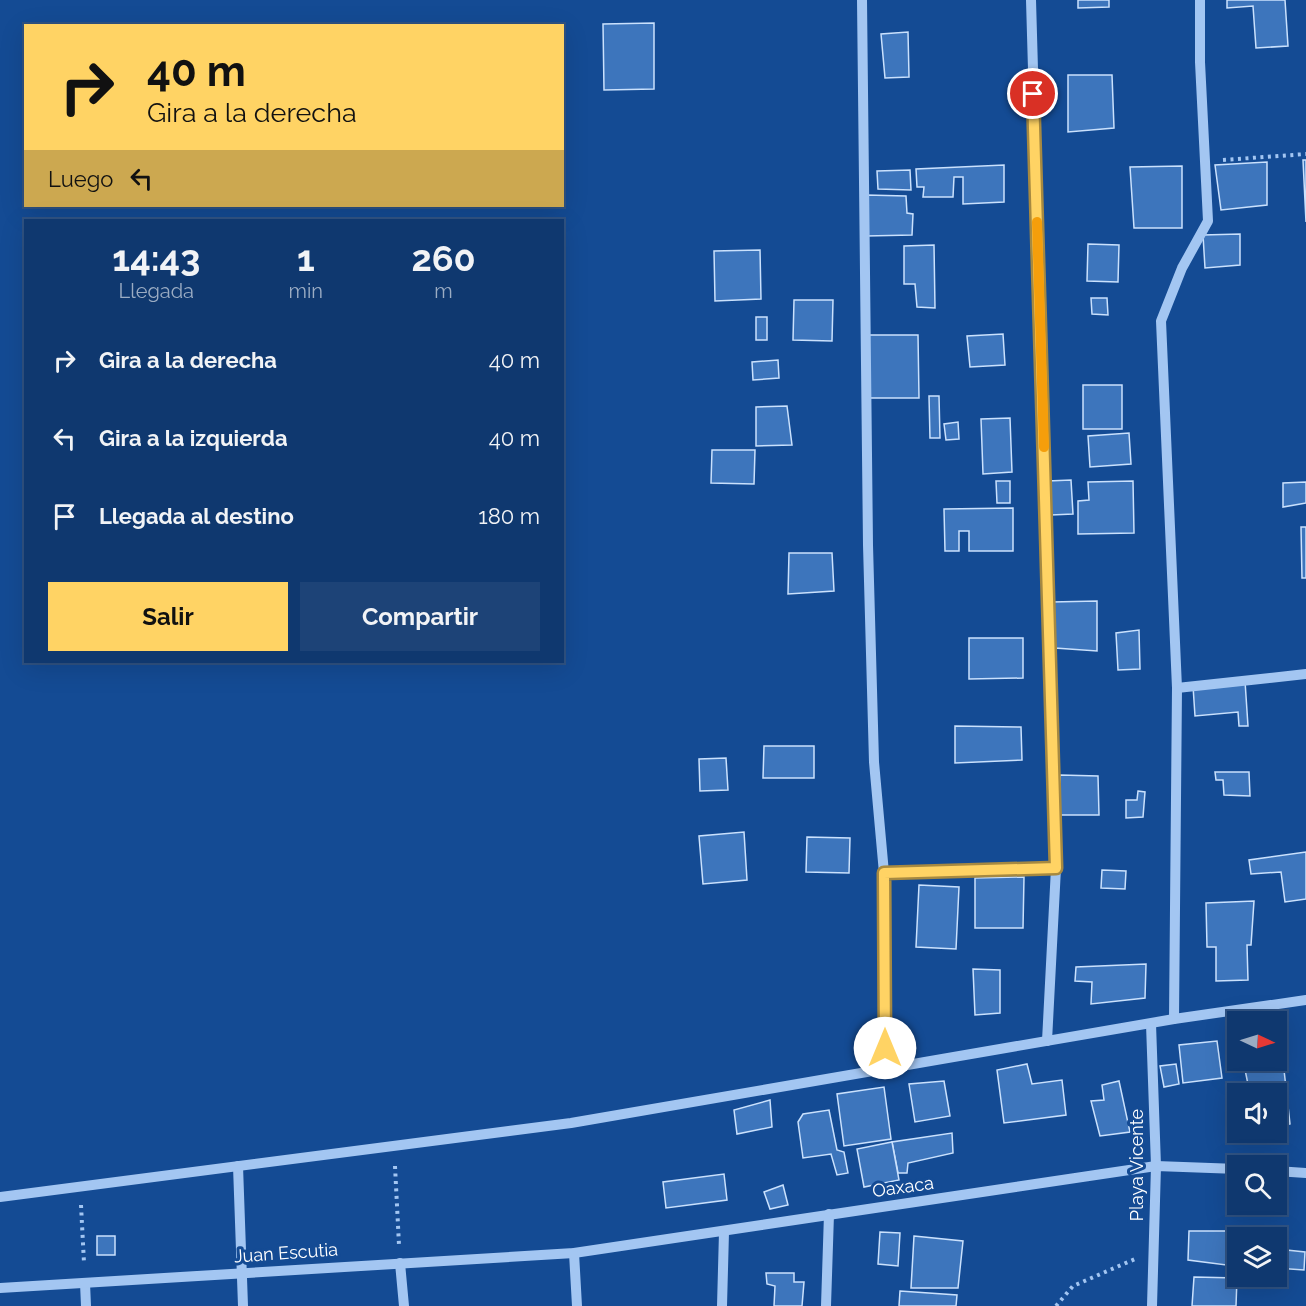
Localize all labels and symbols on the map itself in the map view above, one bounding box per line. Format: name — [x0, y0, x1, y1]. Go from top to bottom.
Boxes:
pin — [1007, 68, 1058, 119]
north arrow — [1227, 1011, 1287, 1071]
position arrow — [853, 1016, 917, 1080]
street label: Playa Vicente — [1126, 1108, 1147, 1221]
street label: Oaxaca — [871, 1172, 935, 1201]
street label: Juan Escutia — [233, 1238, 339, 1267]

